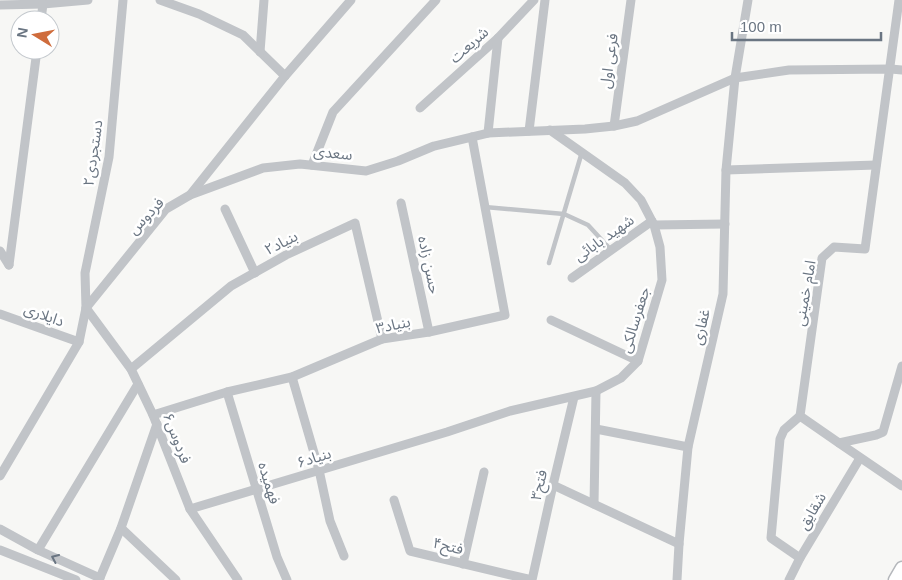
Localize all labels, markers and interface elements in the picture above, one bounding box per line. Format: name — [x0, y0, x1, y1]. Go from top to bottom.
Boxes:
north arrow — [10, 10, 60, 60]
scale bar — [732, 10, 881, 42]
text: 100 m — [740, 18, 782, 35]
street label: شریعت — [446, 23, 492, 67]
text: N — [13, 26, 31, 39]
street label: فرعی اول — [596, 32, 622, 90]
street label: دستجردی۲ — [79, 119, 107, 187]
street label: سعدی — [313, 142, 354, 164]
street label: فردوس — [124, 193, 168, 238]
street label: شهید بابائی — [571, 211, 638, 265]
street label: بنیاد۲ — [261, 227, 300, 258]
street label: حسن زاده — [414, 234, 444, 296]
street label: امام خمینی — [790, 259, 822, 328]
street label: جعفرسالکی — [616, 285, 654, 355]
street label: دایلاری — [22, 300, 66, 330]
street label: غفاری — [688, 307, 714, 347]
street label: بنیاد۳ — [374, 313, 412, 337]
street label: فردوس۶ — [159, 410, 195, 466]
street label: بنیاد۶ — [295, 444, 333, 471]
street label: فهمیده — [254, 460, 284, 506]
street label: فتح۳ — [527, 468, 554, 503]
street label: شقایق — [794, 489, 831, 533]
street label: فتح۴ — [430, 534, 465, 561]
one-way arrow — [51, 554, 60, 565]

